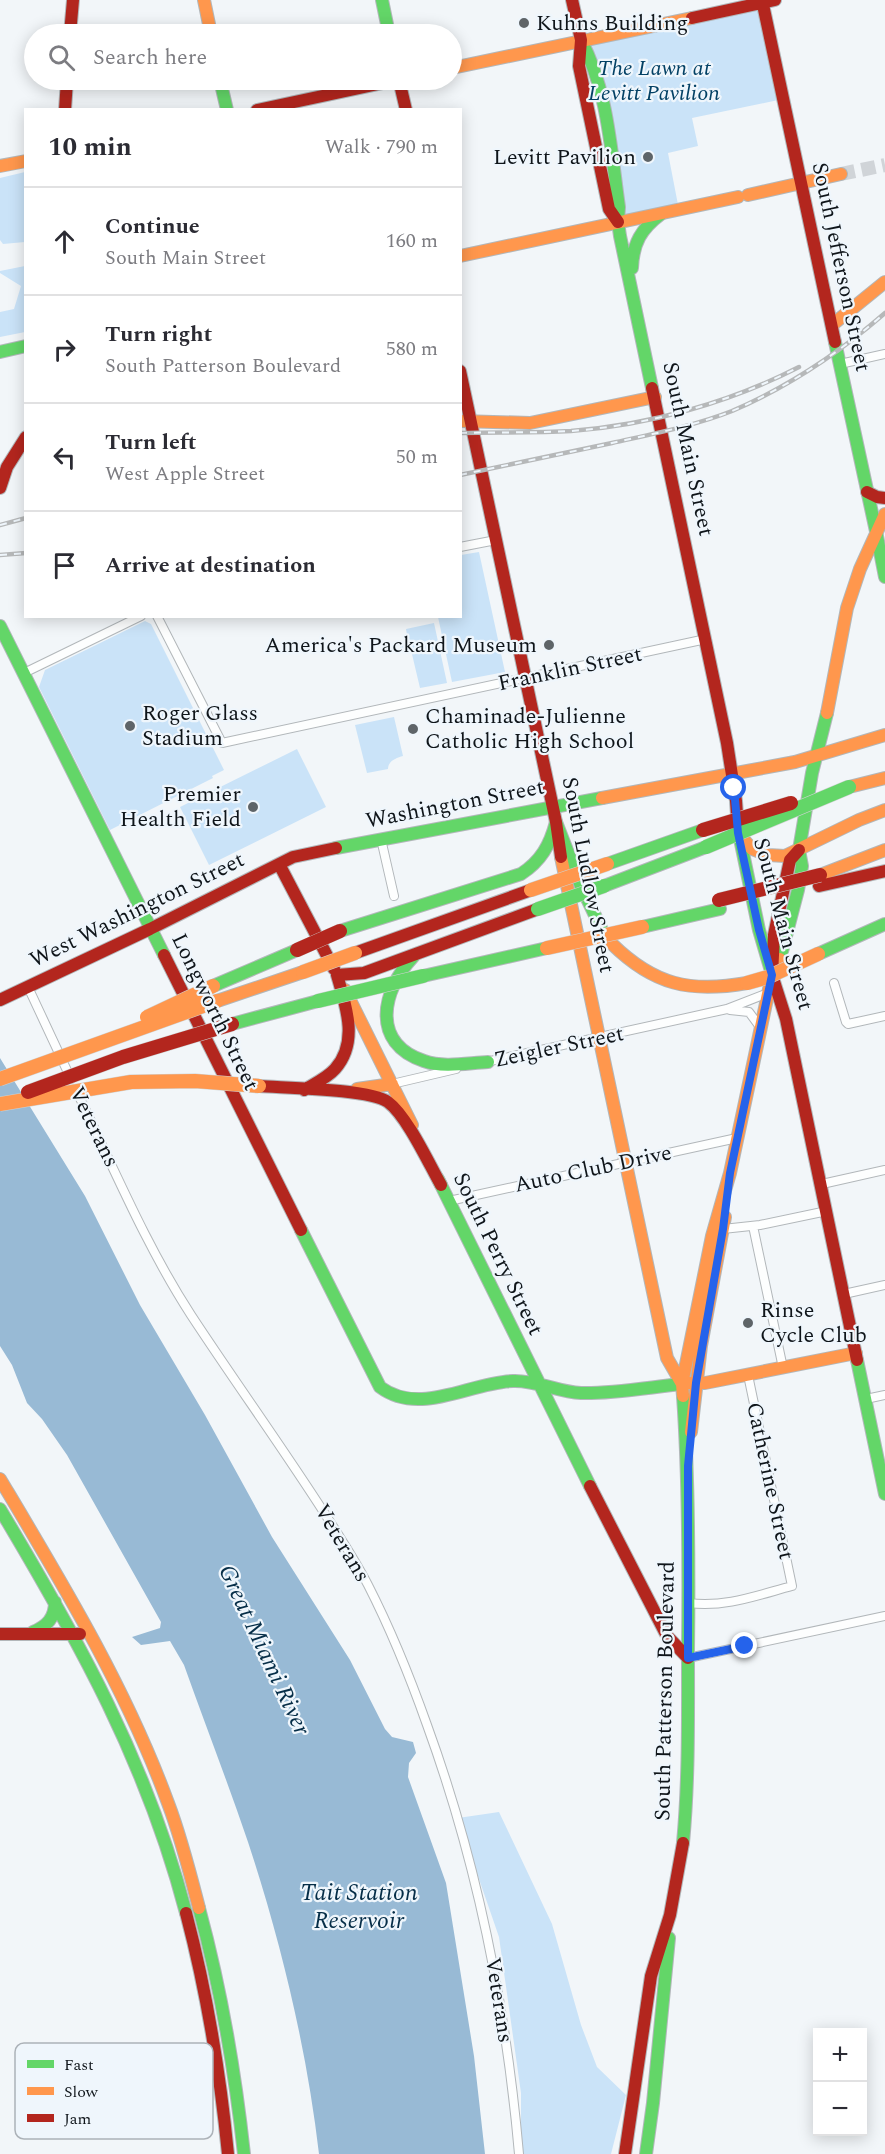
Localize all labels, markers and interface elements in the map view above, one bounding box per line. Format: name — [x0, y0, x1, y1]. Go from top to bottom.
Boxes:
place label: Kuhns Building — [536, 7, 688, 40]
marker: Kuhns Building — [517, 16, 531, 30]
search box — [24, 24, 462, 90]
icon: search — [45, 41, 78, 74]
text: Search here — [93, 41, 207, 74]
park label: The Lawn at Levitt Pavilion — [588, 52, 720, 110]
text: 10 min — [48, 127, 132, 167]
text: Walk · 790 m — [325, 132, 438, 162]
place label: Levitt Pavilion — [493, 141, 636, 174]
marker: Levitt Pavilion — [641, 150, 655, 164]
street label: South Jefferson Street — [803, 159, 879, 375]
text: Continue — [105, 210, 200, 243]
icon: ahead — [48, 225, 81, 258]
text: 160 m — [386, 226, 438, 256]
text: South Main Street — [105, 243, 266, 273]
text: Turn right — [105, 318, 212, 351]
icon: right — [48, 333, 81, 366]
text: 580 m — [386, 334, 438, 364]
text: South Patterson Boulevard — [105, 351, 341, 381]
street label: South Main Street — [653, 359, 723, 539]
text: Turn left — [105, 426, 197, 459]
icon: left — [48, 441, 81, 474]
text: 50 m — [396, 442, 438, 472]
text: West Apple Street — [105, 459, 265, 489]
icon: arrive — [48, 549, 81, 582]
text: Arrive at destination — [105, 549, 316, 582]
place label: America's Packard Museum — [265, 629, 537, 662]
street label: Franklin Street — [495, 638, 645, 700]
marker: America's Packard Museum — [542, 638, 556, 652]
place label: Roger Glass Stadium — [142, 697, 258, 755]
place label: Chaminade-Julienne Catholic High School — [425, 700, 634, 758]
marker: Roger Glass Stadium — [123, 719, 137, 733]
marker: Chaminade-Julienne Catholic High School — [406, 722, 420, 736]
street label: Washington Street — [363, 770, 547, 838]
street label: South Ludlow Street — [553, 774, 623, 976]
route start — [720, 774, 746, 800]
place label: Premier Health Field — [120, 778, 241, 836]
marker: Premier Health Field — [246, 800, 260, 814]
street label: South Main Street — [744, 834, 822, 1014]
street label: West Washington Street — [24, 843, 250, 977]
street label: Longworth Street — [163, 928, 268, 1096]
street label: Zeigler Street — [491, 1017, 627, 1077]
street label: Veterans — [60, 1081, 128, 1173]
street label: Auto Club Drive — [511, 1136, 675, 1202]
street label: South Perry Street — [444, 1167, 552, 1341]
place label: Rinse Cycle Club — [760, 1294, 867, 1352]
marker: Rinse Cycle Club — [741, 1316, 755, 1330]
street label: Catherine Street — [737, 1399, 803, 1563]
street label: Veterans — [306, 1498, 378, 1588]
water label: Great Miami River — [209, 1559, 320, 1742]
street label: South Patterson Boulevard — [646, 1561, 684, 1821]
route end — [731, 1632, 757, 1658]
water label: Tait Station Reservoir — [300, 1875, 418, 1939]
street label: Veterans — [476, 1955, 522, 2045]
map controls — [813, 2028, 867, 2136]
button: + — [813, 2028, 867, 2082]
legend — [15, 2043, 213, 2139]
text: Fast — [64, 2053, 94, 2077]
text: Slow — [64, 2080, 99, 2104]
button: − — [813, 2082, 867, 2136]
text: Jam — [64, 2107, 92, 2131]

